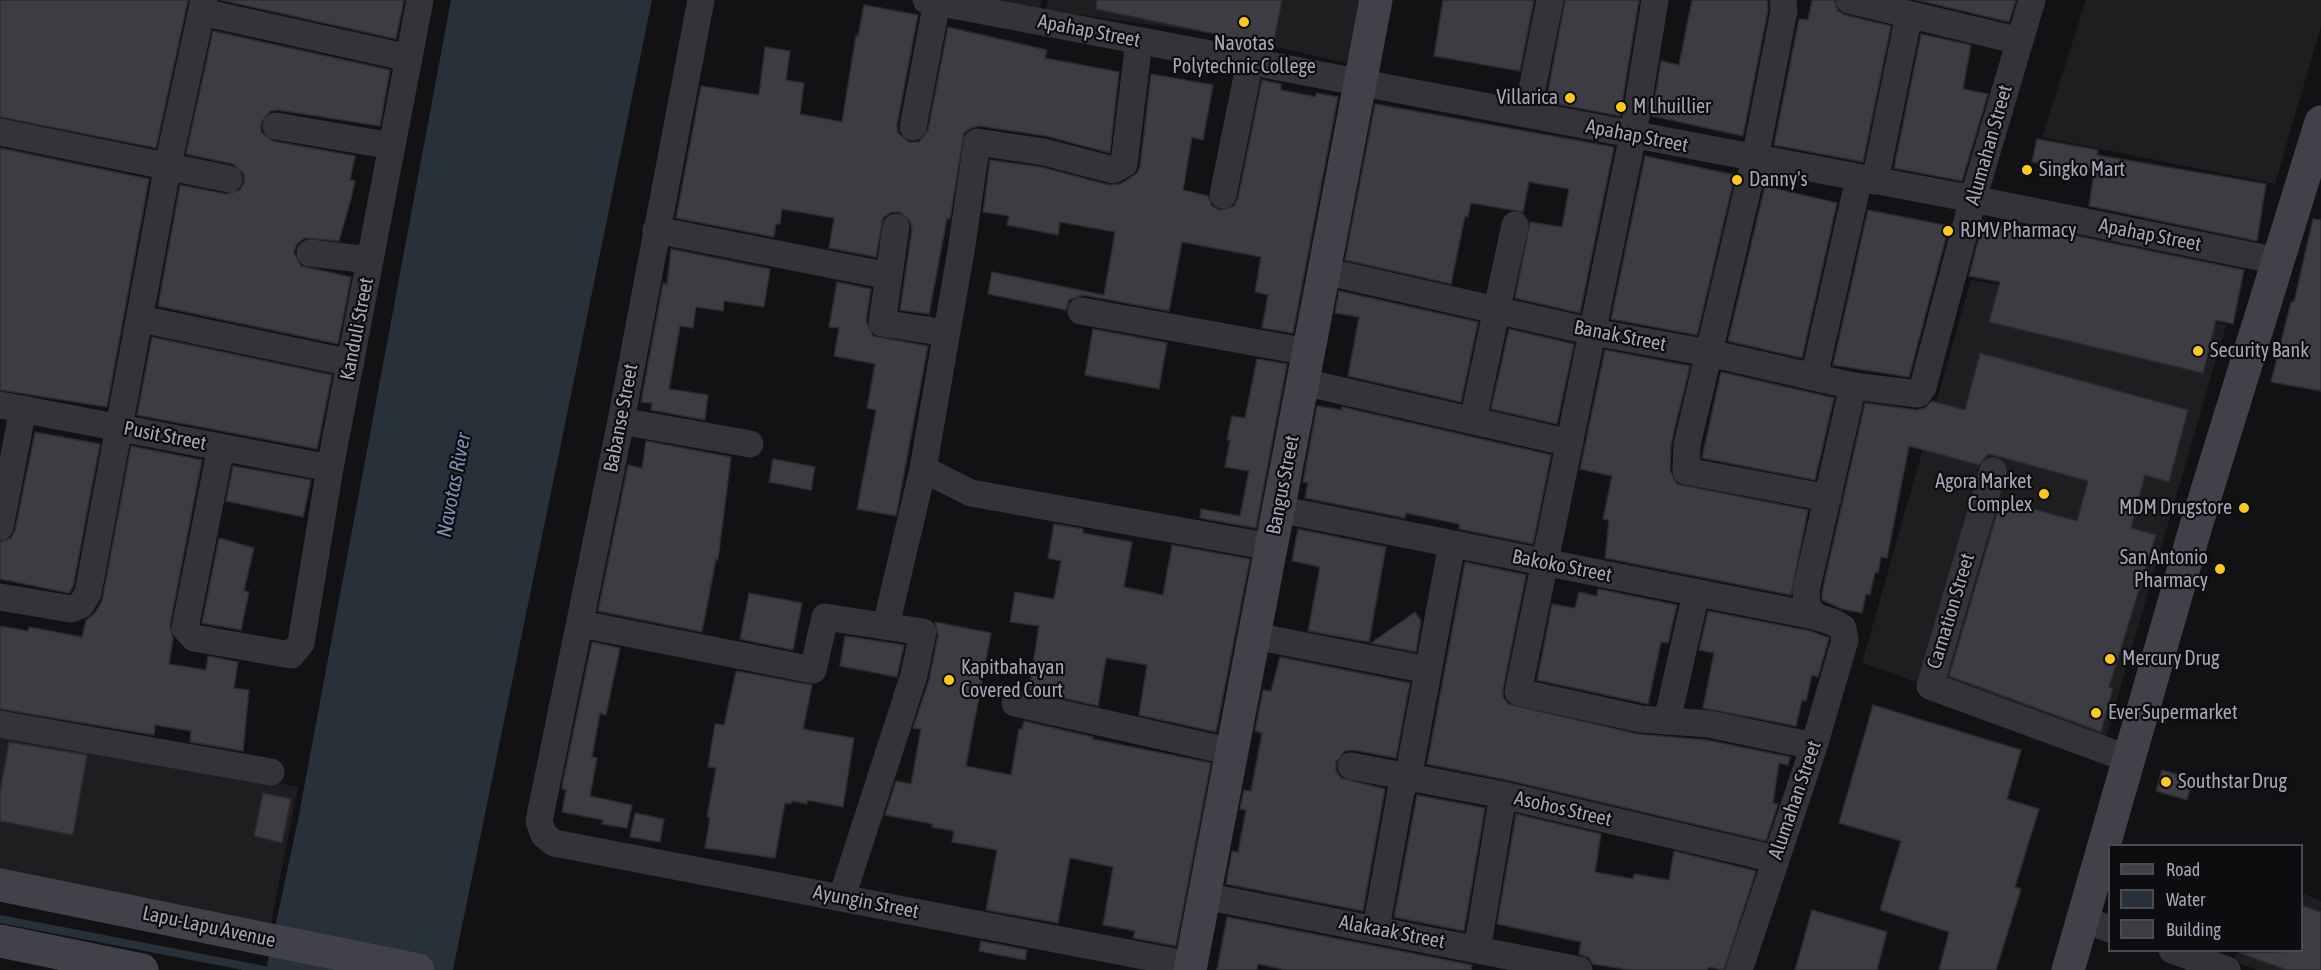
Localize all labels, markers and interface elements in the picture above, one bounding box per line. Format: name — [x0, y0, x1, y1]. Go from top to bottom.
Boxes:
street label: Apahap Street — [1036, 9, 1142, 53]
marker: Navotas Polytechnic College — [1237, 15, 1251, 29]
place label: Navotas Polytechnic College — [1172, 32, 1316, 79]
street label: Alumahan Street — [1960, 82, 2018, 208]
place label: Villarica — [1497, 86, 1558, 110]
marker: Villarica — [1563, 91, 1577, 105]
place label: M Lhuillier — [1633, 95, 1711, 119]
marker: M Lhuillier — [1614, 100, 1628, 114]
street label: Apahap Street — [1584, 114, 1690, 158]
place label: Singko Mart — [2039, 158, 2125, 182]
marker: Singko Mart — [2020, 163, 2034, 177]
place label: Danny's — [1749, 168, 1807, 192]
marker: Danny's — [1730, 173, 1744, 187]
street label: Apahap Street — [2097, 213, 2203, 257]
place label: RJMV Pharmacy — [1960, 219, 2076, 243]
marker: RJMV Pharmacy — [1941, 224, 1955, 238]
street label: Kanduli Street — [335, 276, 379, 382]
street label: Banak Street — [1572, 315, 1668, 357]
place label: Security Bank — [2210, 339, 2309, 363]
marker: Security Bank — [2191, 344, 2205, 358]
street label: Babanse Street — [599, 362, 643, 474]
street label: Pusit Street — [122, 416, 208, 456]
water label: Navotas River — [432, 431, 476, 539]
street label: Bangus Street — [1262, 433, 1304, 537]
place label: Agora Market Complex — [1935, 470, 2032, 517]
marker: Agora Market Complex — [2037, 487, 2051, 501]
place label: MDM Drugstore — [2119, 496, 2232, 520]
marker: MDM Drugstore — [2237, 501, 2251, 515]
street label: Bakoko Street — [1510, 545, 1614, 587]
place label: San Antonio Pharmacy — [2120, 546, 2208, 593]
street label: Carnation Street — [1922, 550, 1980, 672]
marker: San Antonio Pharmacy — [2213, 562, 2227, 576]
place label: Mercury Drug — [2122, 647, 2220, 671]
marker: Mercury Drug — [2103, 652, 2117, 666]
place label: Kapitbahayan Covered Court — [961, 656, 1064, 703]
marker: Kapitbahayan Covered Court — [942, 673, 956, 687]
place label: Ever Supermarket — [2108, 701, 2238, 725]
marker: Ever Supermarket — [2089, 706, 2103, 720]
street label: Alumahan Street — [1764, 738, 1826, 862]
place label: Southstar Drug — [2178, 770, 2287, 794]
marker: Southstar Drug — [2159, 775, 2173, 789]
street label: Asohos Street — [1512, 786, 1614, 832]
legend — [2108, 844, 2303, 952]
text: Road — [2166, 859, 2200, 880]
street label: Ayungin Street — [811, 880, 921, 924]
text: Water — [2166, 889, 2205, 910]
street label: Lapu-Lapu Avenue — [140, 901, 278, 953]
street label: Alakaak Street — [1337, 910, 1447, 954]
text: Building — [2166, 919, 2221, 940]

